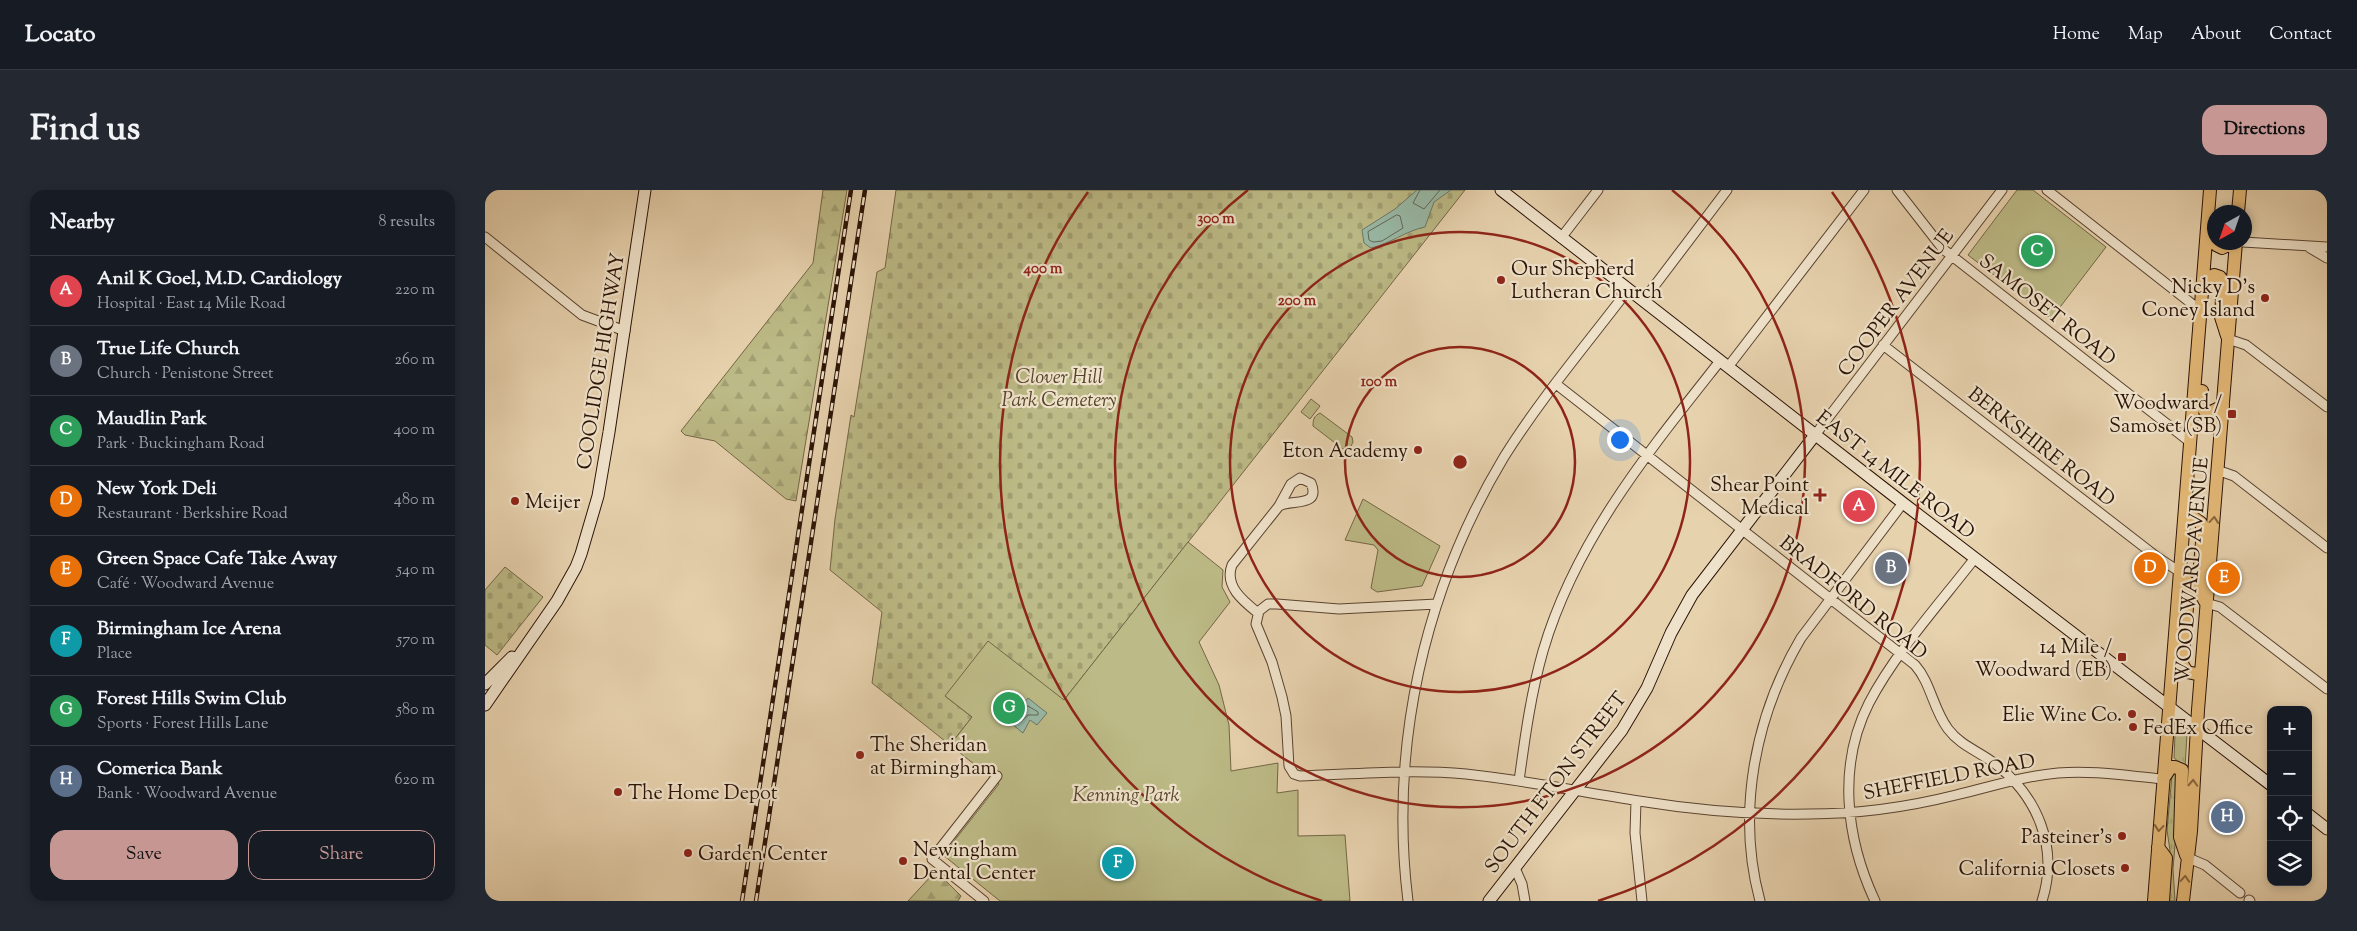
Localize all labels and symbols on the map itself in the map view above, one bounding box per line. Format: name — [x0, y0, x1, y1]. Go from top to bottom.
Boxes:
north arrow — [2207, 205, 2252, 250]
text: 300 m — [1197, 209, 1235, 230]
street label: COOPER AVENUE — [1832, 224, 1962, 383]
pin: C — [2021, 232, 2053, 270]
street label: SAMOSET ROAD — [1972, 248, 2121, 374]
street label: COOLIDGE HIGHWAY — [571, 251, 634, 472]
place label: Our Shepherd Lutheran Church — [1511, 256, 1663, 308]
text: 400 m — [1023, 259, 1063, 280]
marker: Our Shepherd Lutheran Church — [1495, 274, 1507, 286]
place label: Nicky D's Coney Island — [2142, 274, 2255, 326]
text: 200 m — [1278, 291, 1317, 312]
marker: Nicky D's Coney Island — [2259, 292, 2271, 304]
park label: Clover Hill Park Cemetery — [1002, 364, 1116, 416]
text: 100 m — [1361, 372, 1398, 393]
street label: BERKSHIRE ROAD — [1961, 381, 2120, 515]
place label: Woodward / Samoset (SB) — [2109, 390, 2222, 442]
street label: EAST 14 MILE ROAD — [1812, 405, 1980, 543]
marker: Woodward / Samoset (SB) — [2226, 408, 2238, 420]
your location — [1607, 427, 1633, 453]
place label: Eton Academy — [1283, 438, 1408, 467]
marker: Eton Academy — [1412, 444, 1424, 456]
centre of rings — [1451, 453, 1469, 471]
street label: WOODWARD AVENUE — [2169, 456, 2218, 685]
place label: Shear Point Medical — [1710, 472, 1809, 524]
pin: A — [1843, 487, 1875, 525]
marker: Shear Point Medical — [1813, 488, 1827, 502]
place label: Meijer — [525, 489, 581, 518]
marker: Meijer — [509, 495, 521, 507]
one-way arrow — [2208, 516, 2219, 524]
street label: BRADFORD ROAD — [1775, 530, 1933, 664]
pin: B — [1875, 549, 1907, 587]
pin: D — [2134, 549, 2166, 587]
pin: E — [2208, 559, 2240, 597]
place label: 14 Mile / Woodward (EB) — [1975, 634, 2112, 686]
marker: 14 Mile / Woodward (EB) — [2116, 651, 2128, 663]
street label: SOUTH ETON STREET — [1479, 686, 1635, 881]
pin: G — [993, 689, 1025, 727]
place label: Elie Wine Co. — [2002, 702, 2122, 731]
marker: Elie Wine Co. — [2126, 708, 2138, 720]
place label: FedEx Office — [2143, 715, 2253, 744]
marker: FedEx Office — [2127, 721, 2139, 733]
place label: The Sheridan at Birmingham — [870, 732, 997, 784]
street label: SHEFFIELD ROAD — [1861, 748, 2038, 809]
marker: The Sheridan at Birmingham — [854, 749, 866, 761]
one-way arrow — [2188, 778, 2199, 786]
place label: The Home Depot — [628, 780, 778, 809]
park label: Kenning Park — [1073, 782, 1179, 811]
marker: The Home Depot — [612, 786, 624, 798]
pin: H — [2211, 798, 2243, 836]
place label: Pasteiner's — [2021, 824, 2112, 853]
one-way arrow — [2154, 824, 2165, 832]
marker: Pasteiner's — [2116, 830, 2128, 842]
place label: Newingham Dental Center — [913, 837, 1036, 889]
place label: Garden Center — [698, 841, 828, 870]
pin: F — [1102, 844, 1134, 882]
marker: Garden Center — [682, 847, 694, 859]
marker: Newingham Dental Center — [897, 855, 909, 867]
place label: California Closets — [1959, 856, 2115, 885]
marker: California Closets — [2119, 862, 2131, 874]
one-way arrow — [2179, 875, 2190, 883]

